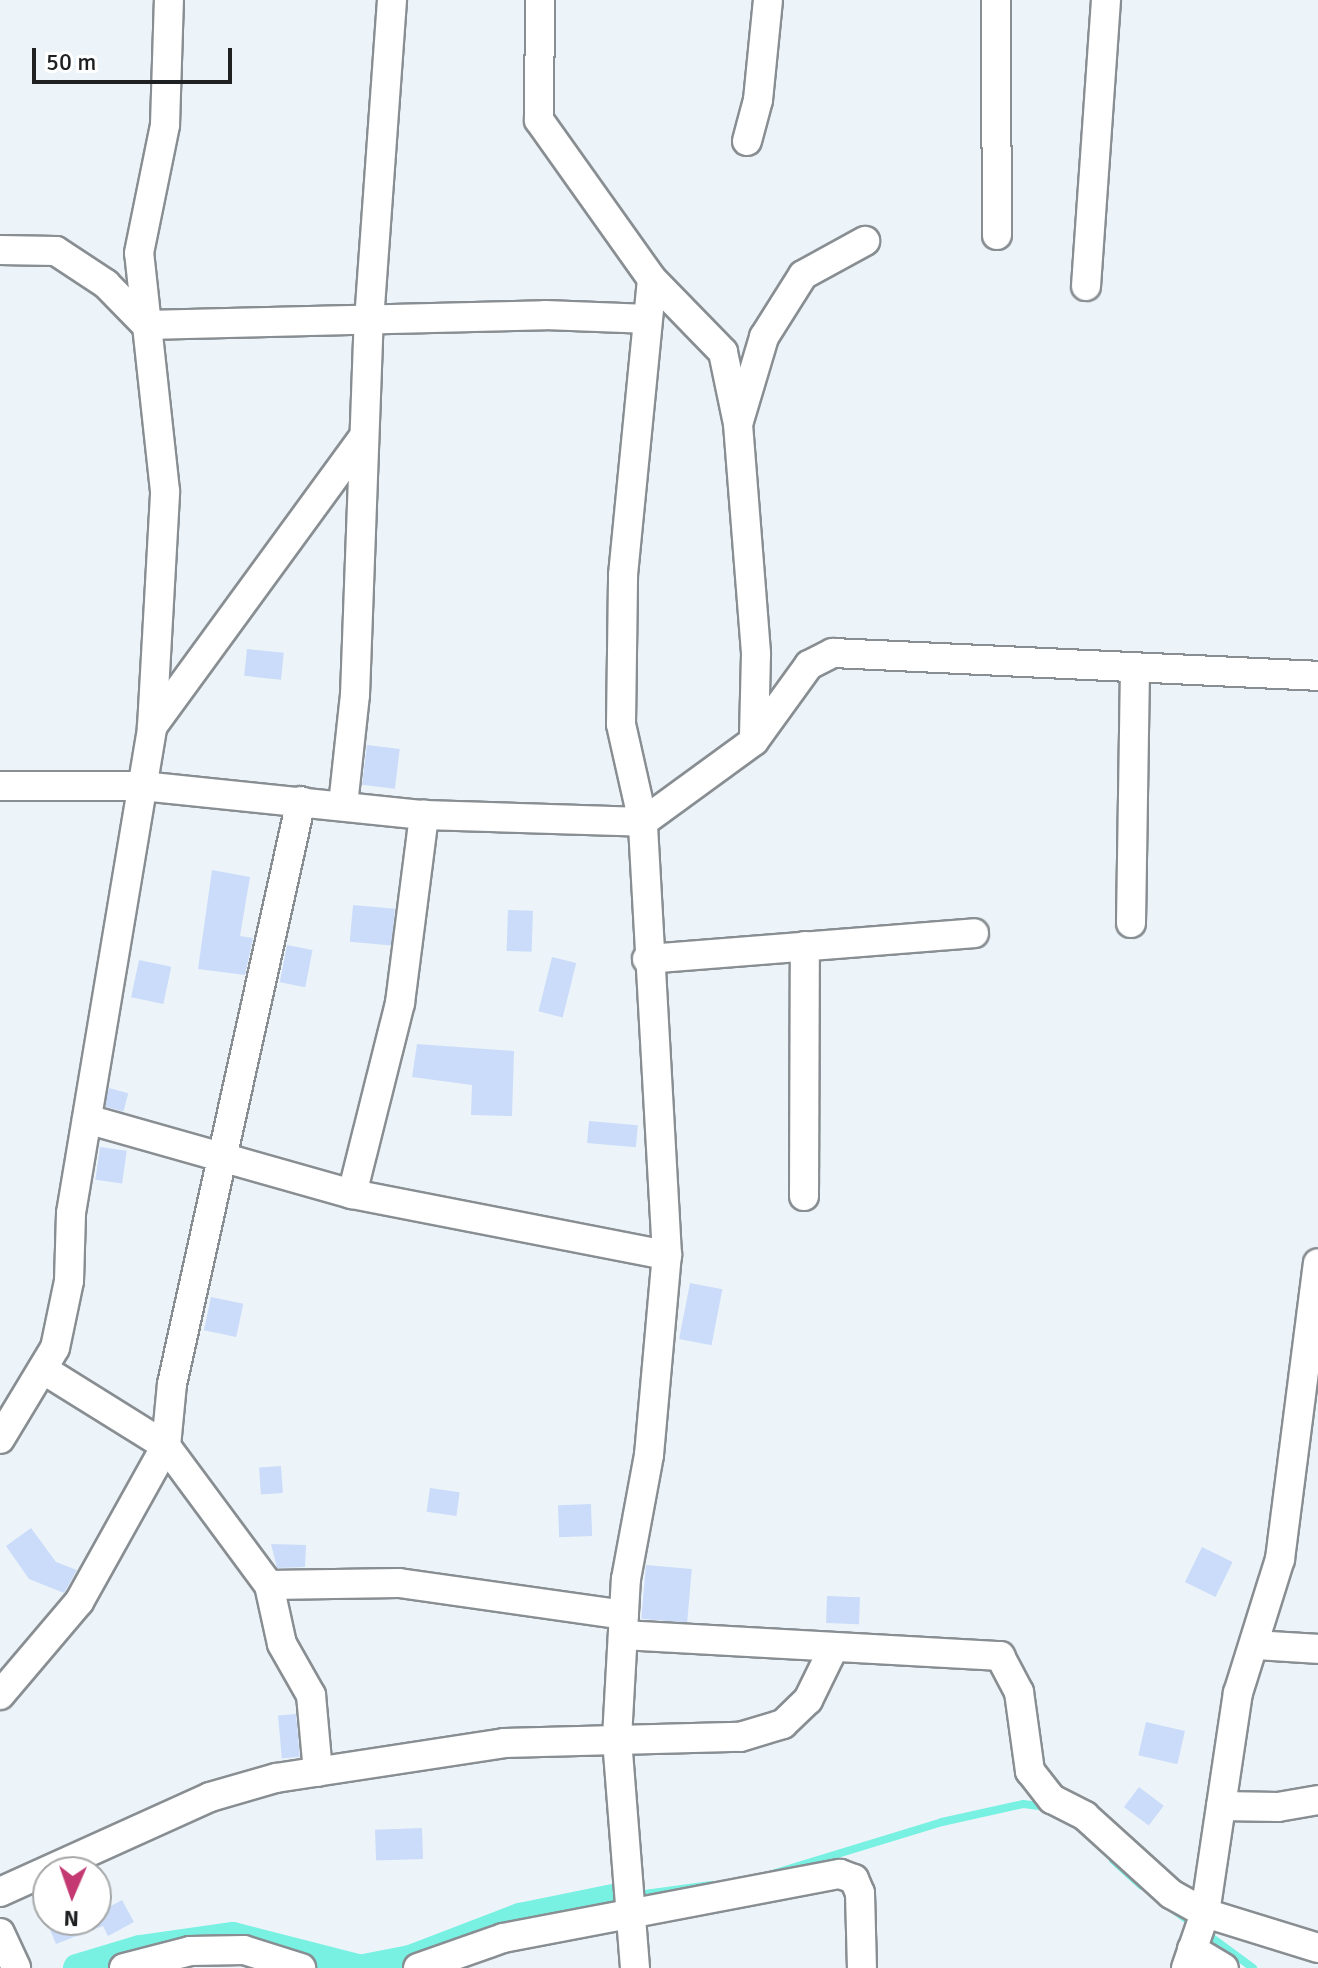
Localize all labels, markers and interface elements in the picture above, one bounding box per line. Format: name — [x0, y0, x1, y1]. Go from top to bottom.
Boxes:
scale bar — [36, 32, 236, 82]
text: 50 m — [46, 47, 96, 77]
north arrow — [32, 1856, 112, 1936]
text: N — [63, 1905, 79, 1932]

